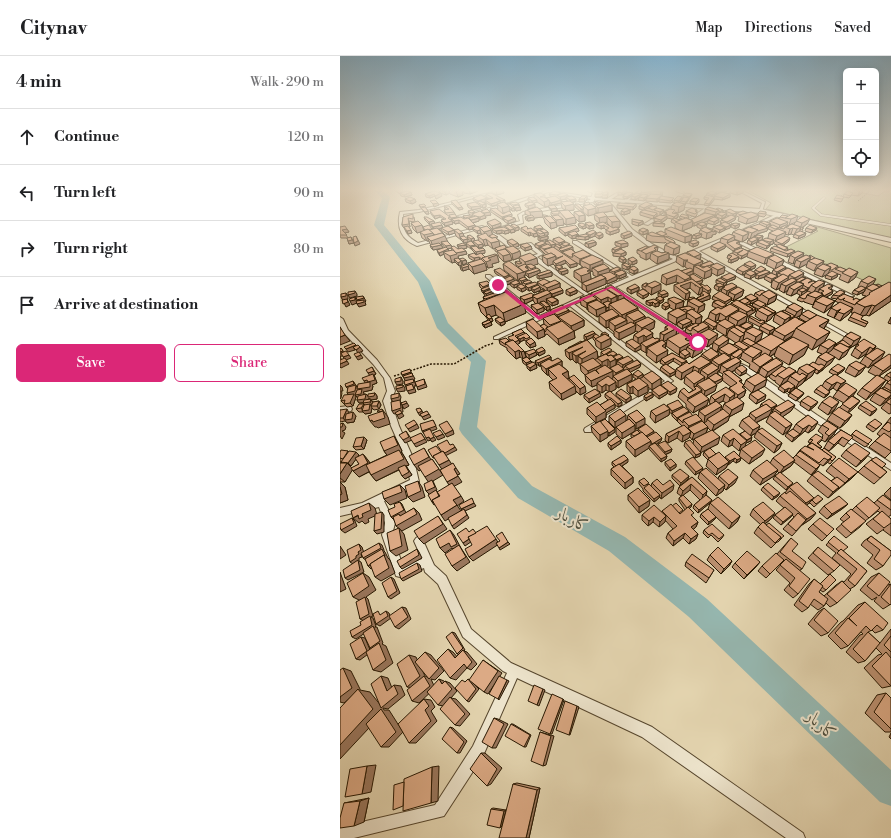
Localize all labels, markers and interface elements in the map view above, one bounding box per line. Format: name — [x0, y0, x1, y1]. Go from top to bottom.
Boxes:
text: Citynav — [20, 16, 87, 40]
text: Map — [695, 19, 723, 37]
text: Directions — [745, 19, 812, 37]
text: Saved — [834, 19, 871, 37]
map controls — [843, 68, 879, 176]
button: + — [843, 68, 879, 104]
text: 4 min — [16, 71, 61, 93]
text: Walk · 290 m — [250, 74, 324, 90]
button: − — [843, 104, 879, 140]
icon: ahead — [16, 126, 38, 148]
text: Continue — [54, 127, 119, 146]
text: 120 m — [288, 129, 324, 145]
button: locate — [843, 140, 879, 176]
icon: left — [16, 182, 38, 204]
text: Turn left — [54, 183, 116, 202]
text: 90 m — [293, 185, 324, 201]
icon: right — [16, 238, 38, 260]
text: Turn right — [54, 239, 128, 258]
text: 80 m — [293, 241, 324, 257]
route end — [489, 276, 507, 294]
icon: arrive — [16, 294, 38, 316]
text: Arrive at destination — [54, 295, 198, 314]
route start — [689, 333, 707, 351]
button: Save — [16, 344, 166, 382]
button: Share — [174, 344, 324, 382]
water label: کاربار — [551, 501, 593, 538]
water label: کاربار — [800, 705, 842, 746]

